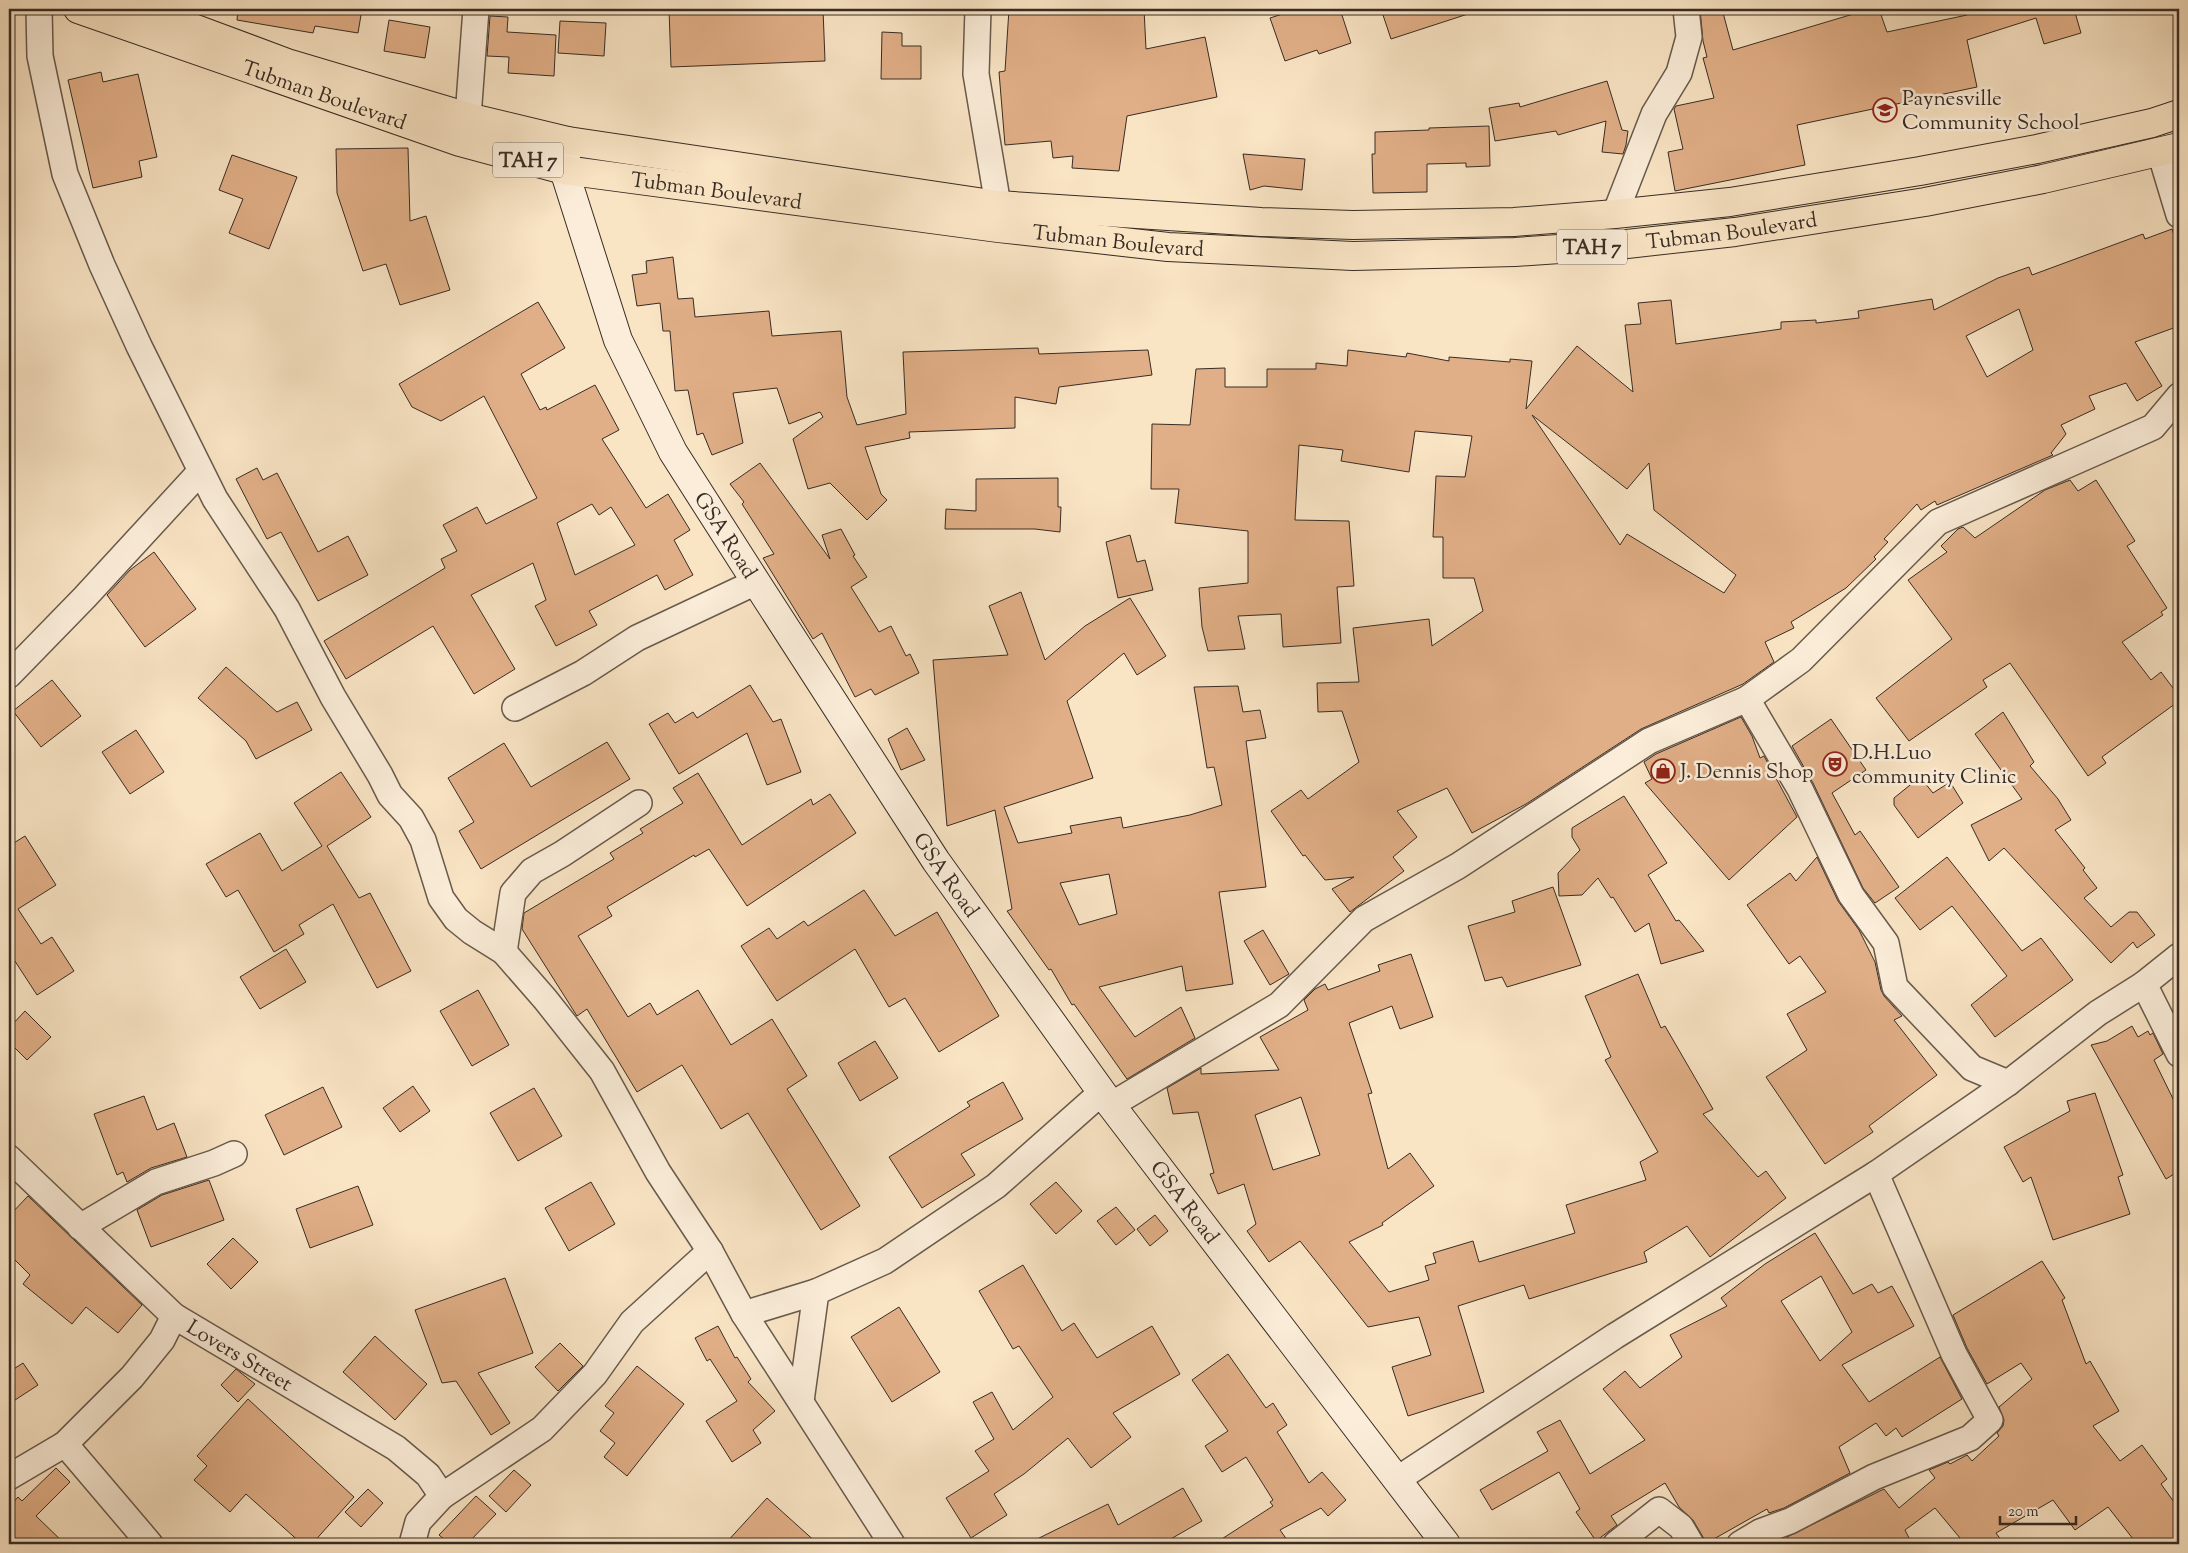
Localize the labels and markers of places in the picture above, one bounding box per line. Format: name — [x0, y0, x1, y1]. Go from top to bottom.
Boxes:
place label: Paynesville Community School — [1902, 85, 2080, 139]
school or university icon: Paynesville Community School — [1872, 97, 1898, 123]
place label: D.H.Luo community Clinic — [1852, 739, 2017, 793]
theatre icon: D.H.Luo community Clinic — [1822, 751, 1848, 777]
shop icon: J. Dennis Shop — [1650, 758, 1676, 784]
place label: J. Dennis Shop — [1679, 758, 1813, 788]

